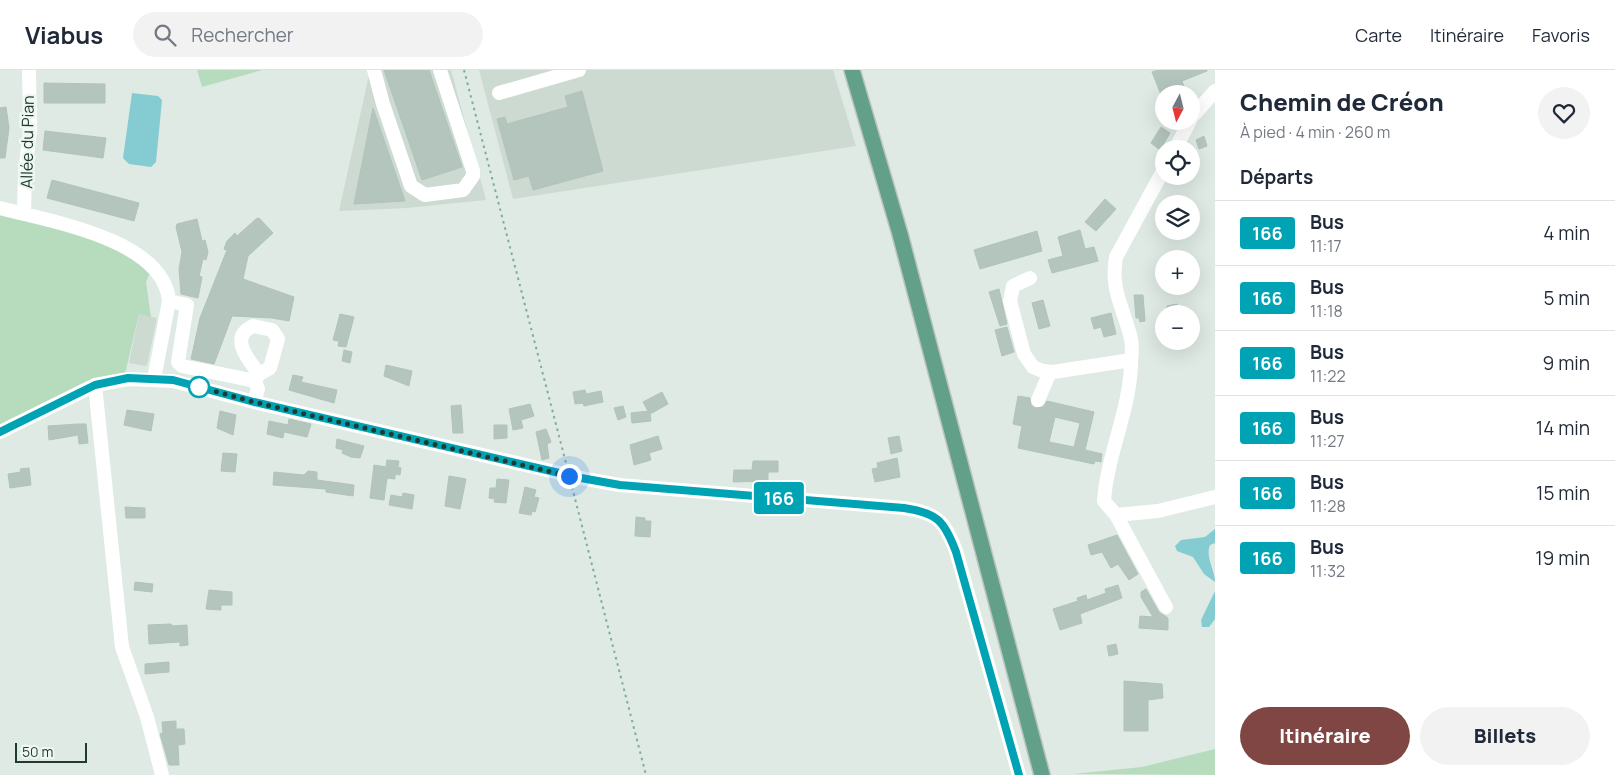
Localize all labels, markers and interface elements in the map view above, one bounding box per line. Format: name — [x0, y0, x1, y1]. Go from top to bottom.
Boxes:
search box — [133, 12, 483, 57]
text: Viabus — [25, 18, 103, 51]
icon: search — [151, 21, 179, 49]
text: Rechercher — [191, 22, 294, 48]
text: Carte — [1355, 23, 1402, 47]
text: Itinéraire — [1430, 23, 1504, 47]
text: Favoris — [1532, 23, 1590, 47]
north arrow — [1155, 85, 1200, 130]
map controls — [1155, 85, 1200, 350]
text: Chemin de Créon — [1240, 85, 1444, 118]
button: heart — [1538, 87, 1590, 139]
street label: Allée du Pian — [15, 95, 39, 189]
text: À pied · 4 min · 260 m — [1240, 121, 1390, 143]
button: locate — [1155, 140, 1200, 185]
text: Départs — [1240, 164, 1313, 190]
button: layers — [1155, 195, 1200, 240]
text: Bus — [1310, 209, 1344, 235]
text: 4 min — [1543, 220, 1590, 246]
text: 166 — [1252, 221, 1283, 245]
text: 11:17 — [1310, 235, 1342, 257]
button: + — [1155, 250, 1200, 295]
text: Bus — [1310, 274, 1344, 300]
text: 5 min — [1543, 285, 1590, 311]
text: 166 — [1252, 286, 1283, 310]
text: 11:18 — [1310, 300, 1343, 322]
button: − — [1155, 305, 1200, 350]
text: Bus — [1310, 339, 1344, 365]
text: 9 min — [1543, 350, 1590, 376]
text: 166 — [1252, 351, 1283, 375]
text: 11:22 — [1310, 365, 1346, 387]
unlabelled marker — [188, 376, 210, 398]
text: Bus — [1310, 404, 1344, 430]
text: 14 min — [1536, 415, 1590, 441]
text: 166 — [1252, 416, 1283, 440]
text: 11:27 — [1310, 430, 1344, 452]
your location — [557, 464, 582, 489]
text: Bus — [1310, 469, 1344, 495]
text: 15 min — [1536, 480, 1590, 506]
text: 166 — [1252, 481, 1283, 505]
line badge: 166 — [750, 482, 808, 514]
text: 166 — [764, 486, 794, 510]
text: 11:28 — [1310, 495, 1346, 517]
text: Bus — [1310, 534, 1344, 560]
text: 19 min — [1535, 545, 1590, 571]
text: 166 — [1252, 546, 1283, 570]
text: 11:32 — [1310, 560, 1345, 582]
button: Itinéraire — [1240, 707, 1410, 765]
button: Billets — [1420, 707, 1590, 765]
scale bar — [15, 740, 88, 763]
text: 50 m — [22, 742, 53, 761]

